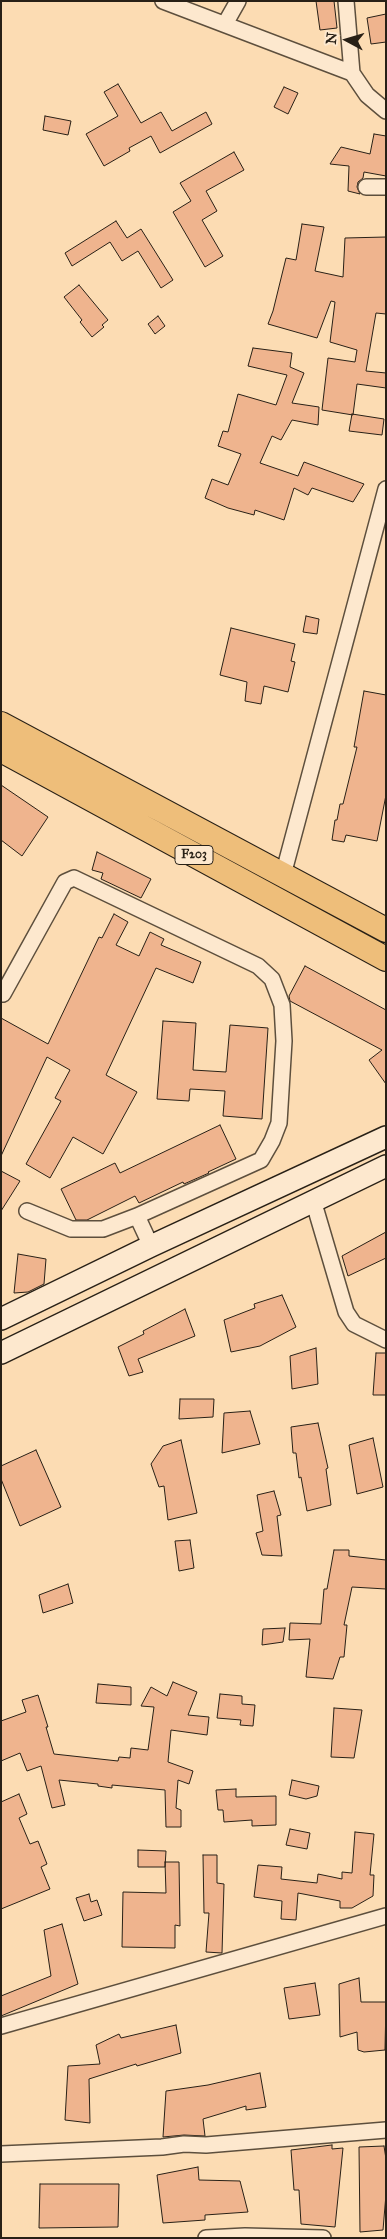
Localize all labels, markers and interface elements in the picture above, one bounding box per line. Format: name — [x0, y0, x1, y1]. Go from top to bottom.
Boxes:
north arrow — [322, 15, 372, 65]
text: N — [323, 32, 341, 45]
road number: F203 — [175, 846, 213, 864]

